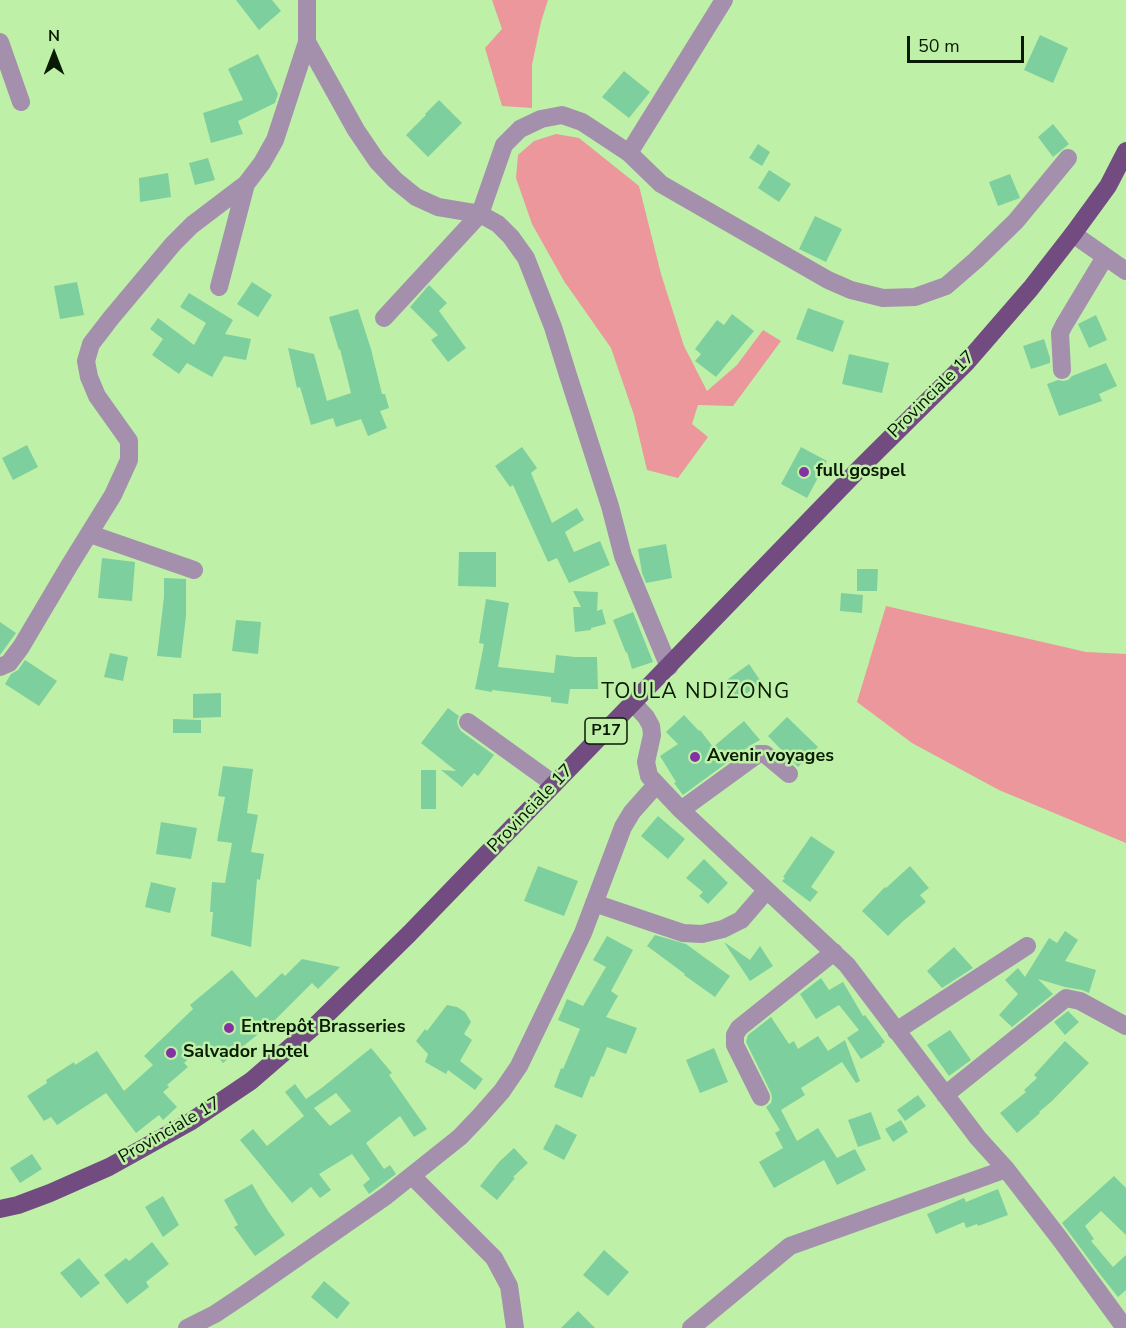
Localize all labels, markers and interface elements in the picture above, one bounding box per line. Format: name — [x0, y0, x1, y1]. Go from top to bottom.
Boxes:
north arrow — [24, 24, 84, 84]
scale bar — [910, 24, 1027, 62]
text: N — [48, 25, 60, 47]
text: 50 m — [918, 34, 960, 58]
street label: Provinciale 17 — [884, 347, 980, 443]
place label: full gospel — [816, 461, 906, 483]
marker: full gospel — [797, 465, 811, 479]
district label: TOULA NDIZONG — [601, 680, 791, 706]
road number: P17 — [585, 718, 627, 744]
place label: Avenir voyages — [707, 746, 834, 768]
marker: Avenir voyages — [688, 750, 702, 764]
street label: Provinciale 17 — [484, 760, 578, 858]
place label: Entrepôt Brasseries — [241, 1017, 405, 1039]
marker: Entrepôt Brasseries — [222, 1021, 236, 1035]
place label: Salvador Hotel — [183, 1042, 308, 1064]
marker: Salvador Hotel — [164, 1046, 178, 1060]
street label: Provinciale 17 — [115, 1093, 225, 1169]

